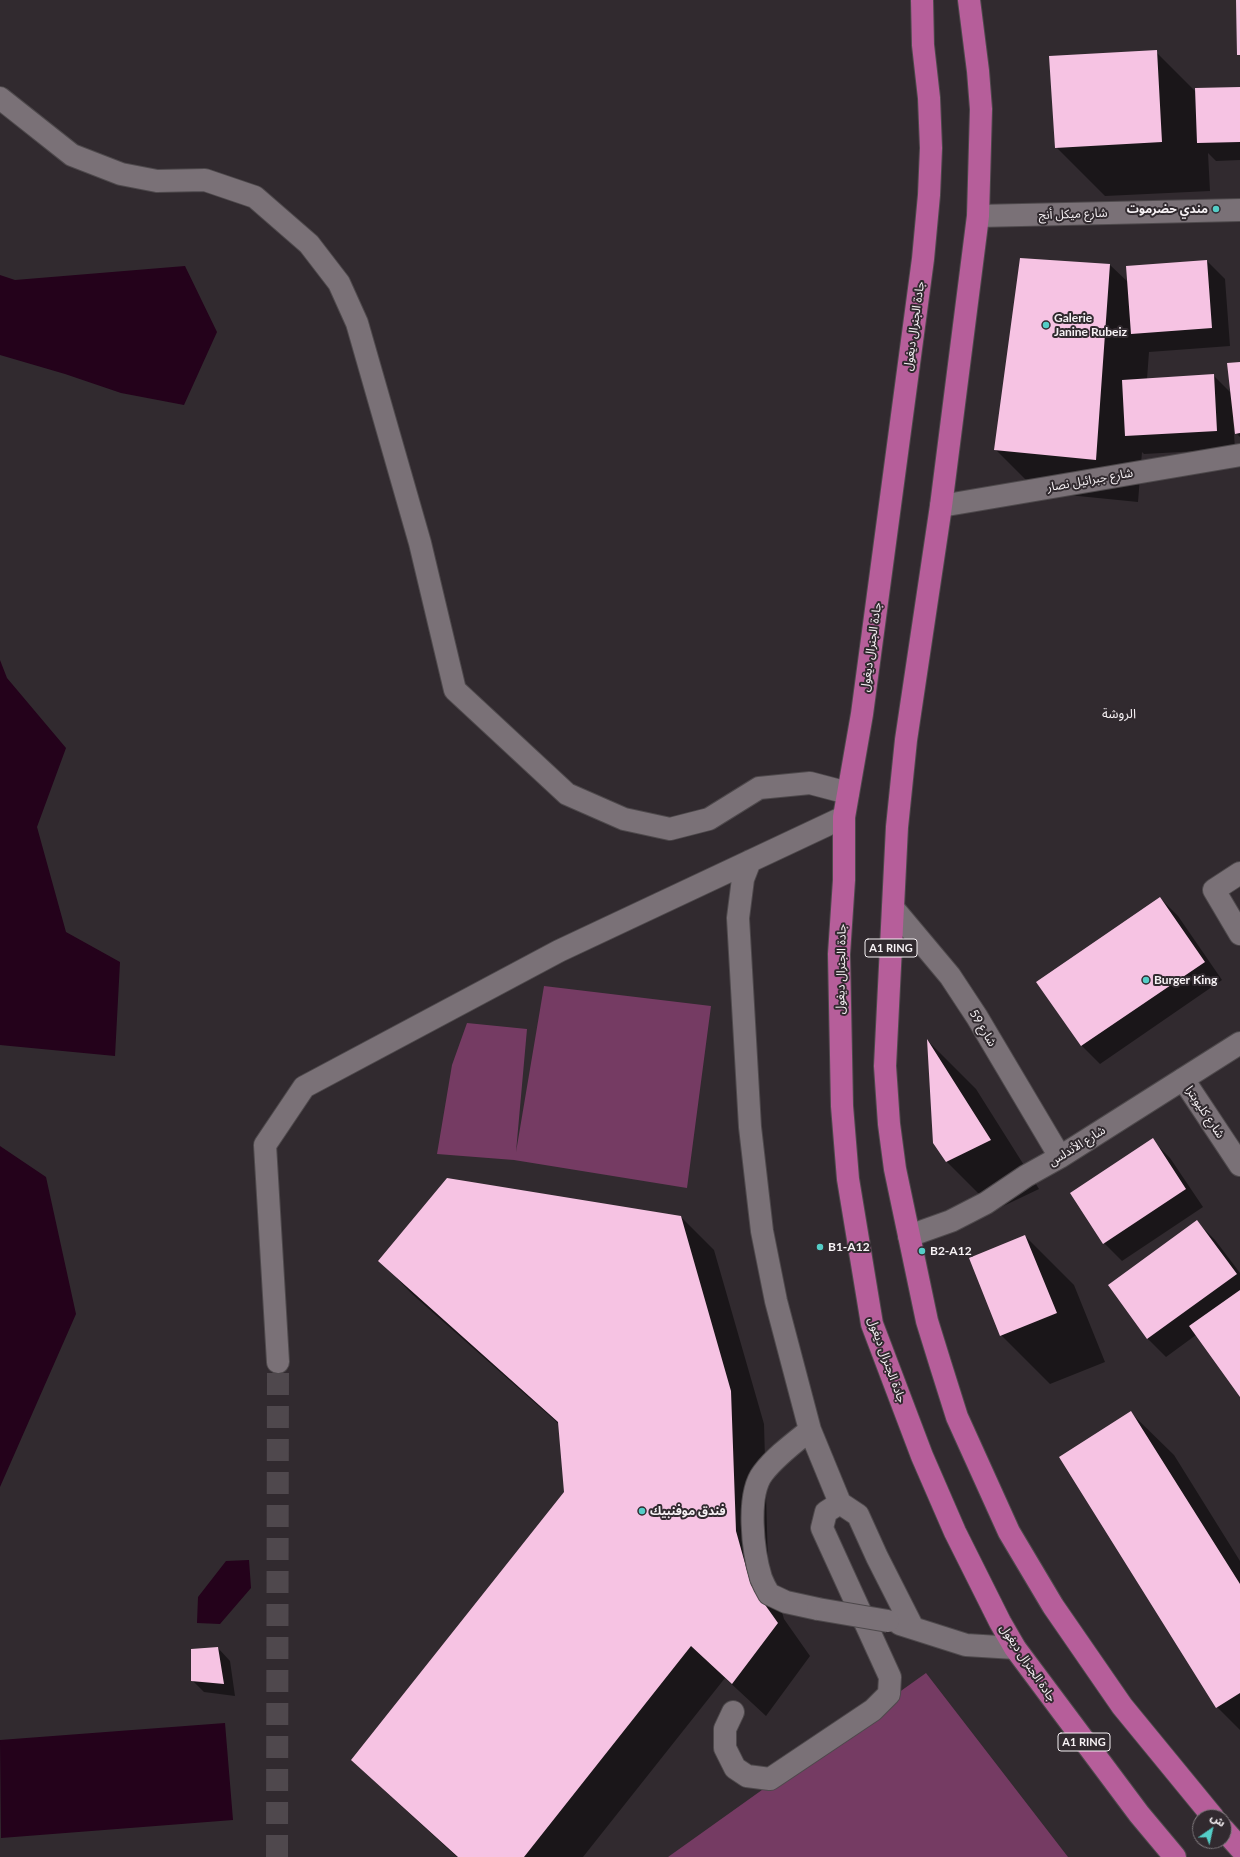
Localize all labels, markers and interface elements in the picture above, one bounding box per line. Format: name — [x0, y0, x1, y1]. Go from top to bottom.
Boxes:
place label: مندي حضرموت — [1127, 202, 1208, 216]
marker: مندي حضرموت — [1211, 204, 1221, 214]
street label: شارع ميكل أنج — [1038, 206, 1108, 222]
street label: جادة الجنرال ديغول — [901, 280, 927, 372]
place label: Galerie Janine Rubeiz — [1054, 311, 1127, 339]
marker: Galerie Janine Rubeiz — [1041, 320, 1051, 330]
street label: شارع جبرائيل نصار — [1046, 465, 1134, 495]
street label: جادة الجنرال ديغول — [858, 601, 884, 693]
district label: الروشة — [1102, 706, 1136, 722]
street label: جادة الجنرال ديغول — [833, 924, 849, 1014]
road number: A1 RING — [865, 939, 917, 957]
place label: Burger King — [1154, 973, 1217, 987]
marker: Burger King — [1141, 975, 1151, 985]
street label: شارع 59 — [966, 1007, 1000, 1049]
street label: شارع كليوبترا — [1182, 1083, 1228, 1141]
street label: شارع الأندلس — [1046, 1123, 1108, 1169]
place label: B1-A12 — [828, 1240, 870, 1254]
marker: B1-A12 — [815, 1242, 825, 1252]
place label: B2-A12 — [930, 1244, 972, 1258]
marker: B2-A12 — [917, 1246, 927, 1256]
street label: جادة الجنرال ديغول — [865, 1315, 909, 1405]
place label: فندق موفنبيك — [650, 1504, 726, 1518]
marker: فندق موفنبيك — [637, 1506, 647, 1516]
street label: جادة الجنرال ديغول — [997, 1622, 1059, 1704]
road number: A1 RING — [1058, 1733, 1110, 1751]
north arrow — [1192, 1809, 1232, 1849]
text: ش — [1209, 1810, 1228, 1829]

